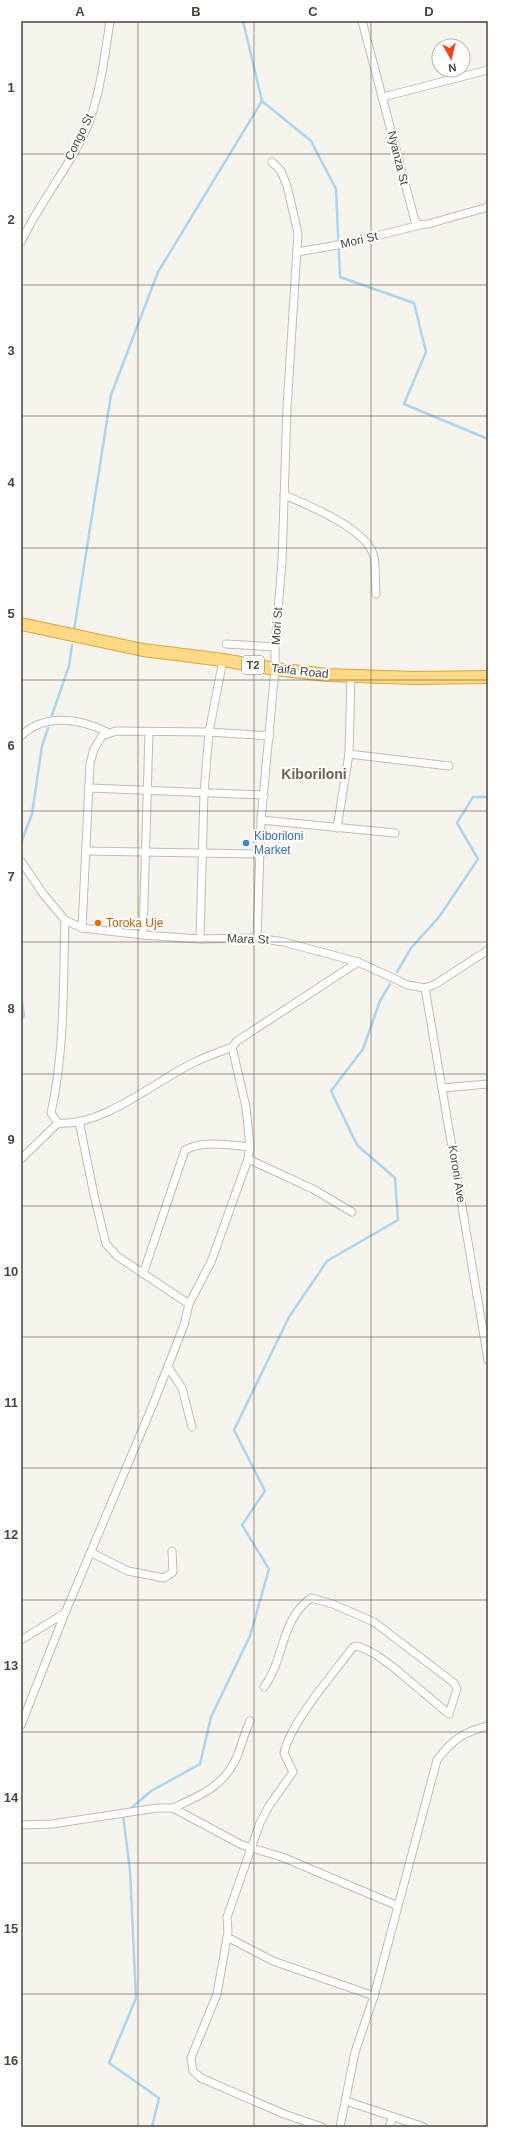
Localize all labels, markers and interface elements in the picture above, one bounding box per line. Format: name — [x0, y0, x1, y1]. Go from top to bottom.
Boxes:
text: A — [75, 4, 85, 19]
text: B — [191, 4, 201, 19]
text: C — [308, 4, 318, 19]
text: D — [424, 4, 434, 19]
north arrow — [431, 38, 471, 78]
text: N — [448, 61, 457, 74]
text: 1 — [7, 80, 15, 95]
street label: Congo St — [62, 111, 97, 163]
street label: Nyanza St — [385, 129, 412, 187]
text: 2 — [7, 212, 15, 227]
street label: Mori St — [339, 229, 380, 251]
text: 3 — [7, 343, 15, 358]
text: 4 — [7, 475, 15, 490]
text: 5 — [7, 606, 15, 621]
street label: Mori St — [269, 606, 285, 645]
road number: T2 — [242, 656, 264, 674]
street label: Taifa Road — [271, 661, 329, 681]
text: 6 — [7, 738, 15, 753]
district label: Kiboriloni — [281, 766, 347, 782]
place label: Kiboriloni Market — [254, 829, 303, 857]
marker: Kiboriloni Market — [241, 838, 251, 848]
text: 7 — [7, 869, 15, 884]
place label: Toroka Uje — [106, 916, 164, 930]
marker: Toroka Uje — [93, 918, 103, 928]
street label: Mara St — [227, 931, 270, 947]
text: 8 — [7, 1001, 15, 1016]
text: 9 — [7, 1132, 15, 1147]
street label: Koroni Ave — [446, 1144, 468, 1204]
text: 10 — [4, 1264, 18, 1279]
text: 11 — [4, 1395, 18, 1410]
text: 12 — [4, 1527, 18, 1542]
text: 13 — [4, 1658, 18, 1673]
text: 14 — [4, 1790, 19, 1805]
text: 15 — [4, 1921, 18, 1936]
text: 16 — [4, 2053, 18, 2068]

